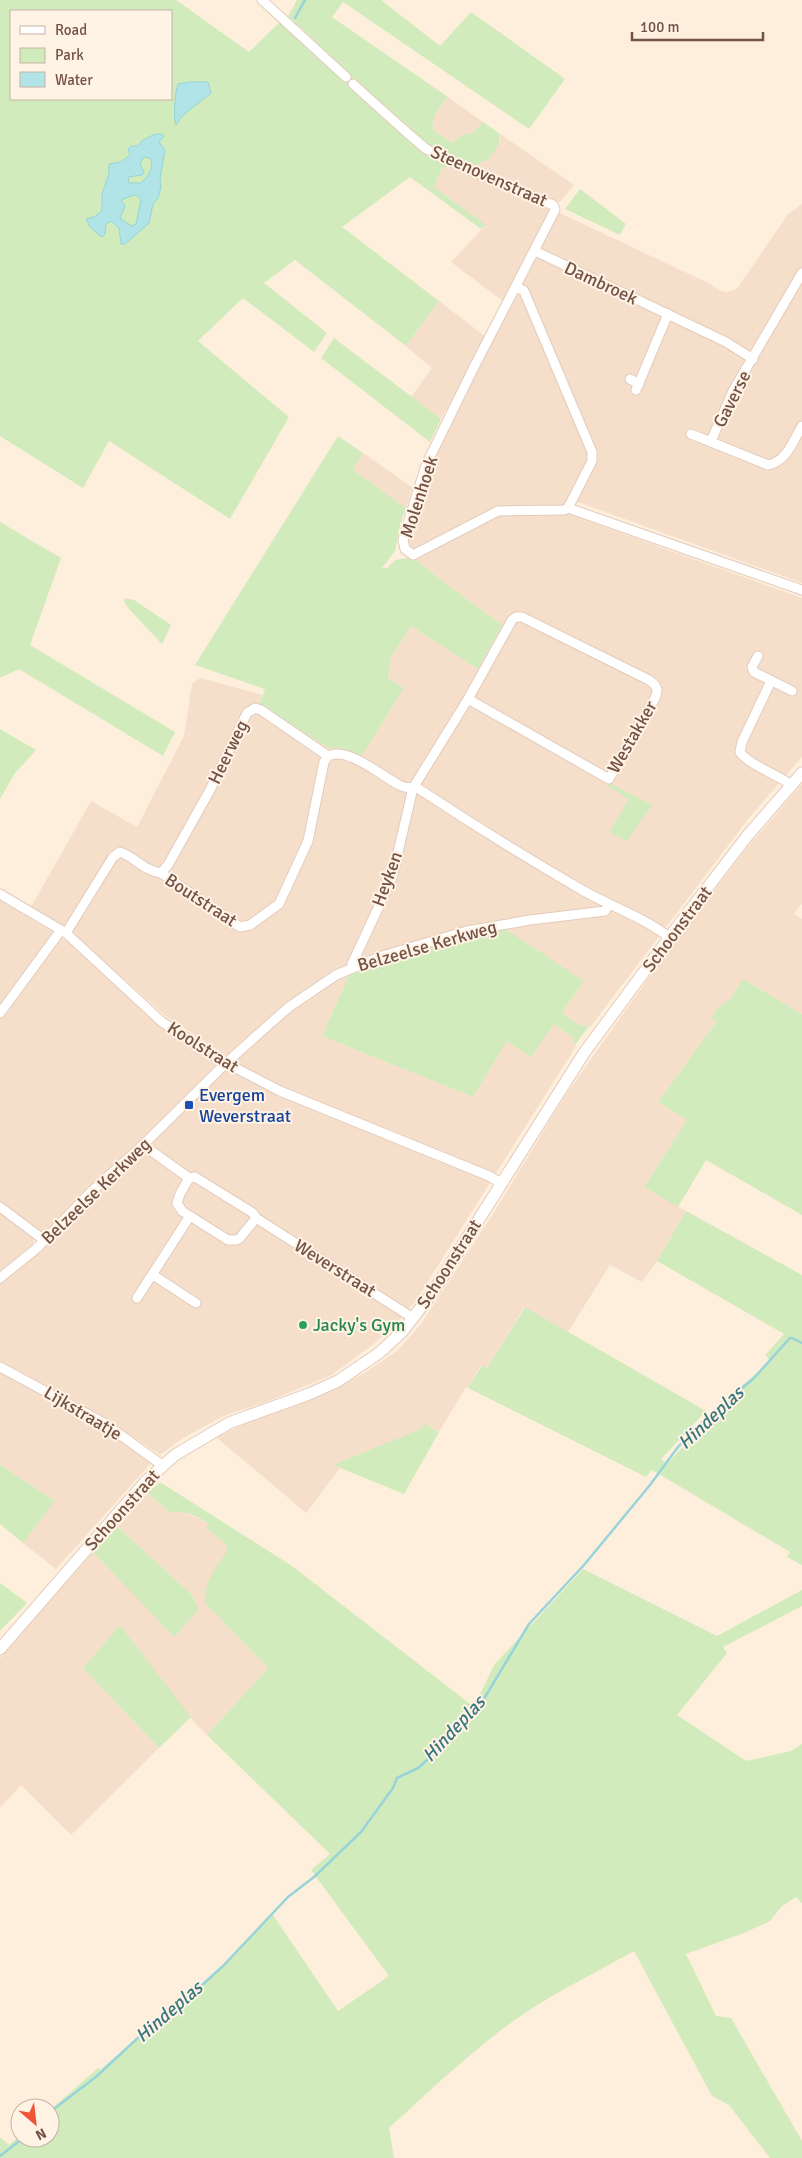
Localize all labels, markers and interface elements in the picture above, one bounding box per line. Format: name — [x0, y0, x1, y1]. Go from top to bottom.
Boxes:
legend — [10, 10, 172, 100]
scale bar — [632, 10, 763, 42]
text: 100 m — [640, 18, 680, 36]
text: Road — [55, 21, 87, 39]
text: Park — [55, 46, 84, 64]
text: Water — [55, 71, 93, 89]
street label: Steenovenstraat — [427, 141, 551, 211]
street label: Dambroek — [561, 257, 641, 309]
street label: Gaverse — [708, 367, 756, 431]
street label: Molenhoek — [395, 453, 443, 541]
street label: Westakker — [602, 696, 662, 777]
street label: Heerweg — [203, 716, 253, 788]
street label: Heyken — [367, 849, 407, 909]
street label: Boutstraat — [161, 869, 241, 931]
street label: Schoonstraat — [638, 882, 716, 976]
street label: Belzeelse Kerkweg — [355, 916, 499, 976]
street label: Koolstraat — [163, 1017, 243, 1077]
place label: Evergem Weverstraat — [199, 1084, 291, 1127]
marker: Evergem Weverstraat — [183, 1099, 195, 1111]
street label: Belzeelse Kerkweg — [37, 1133, 155, 1249]
street label: Schoonstraat — [412, 1215, 486, 1313]
street label: Weverstraat — [290, 1234, 380, 1302]
place label: Jacky's Gym — [313, 1314, 405, 1336]
marker: Jacky's Gym — [297, 1319, 309, 1331]
water label: Hindeplas — [673, 1380, 750, 1455]
street label: Lijkstraatje — [40, 1381, 126, 1445]
street label: Schoonstraat — [80, 1465, 164, 1555]
water label: Hindeplas — [417, 1690, 492, 1767]
water label: Hindeplas — [130, 1975, 209, 2048]
north arrow — [10, 2098, 60, 2148]
text: N — [33, 2124, 49, 2144]

